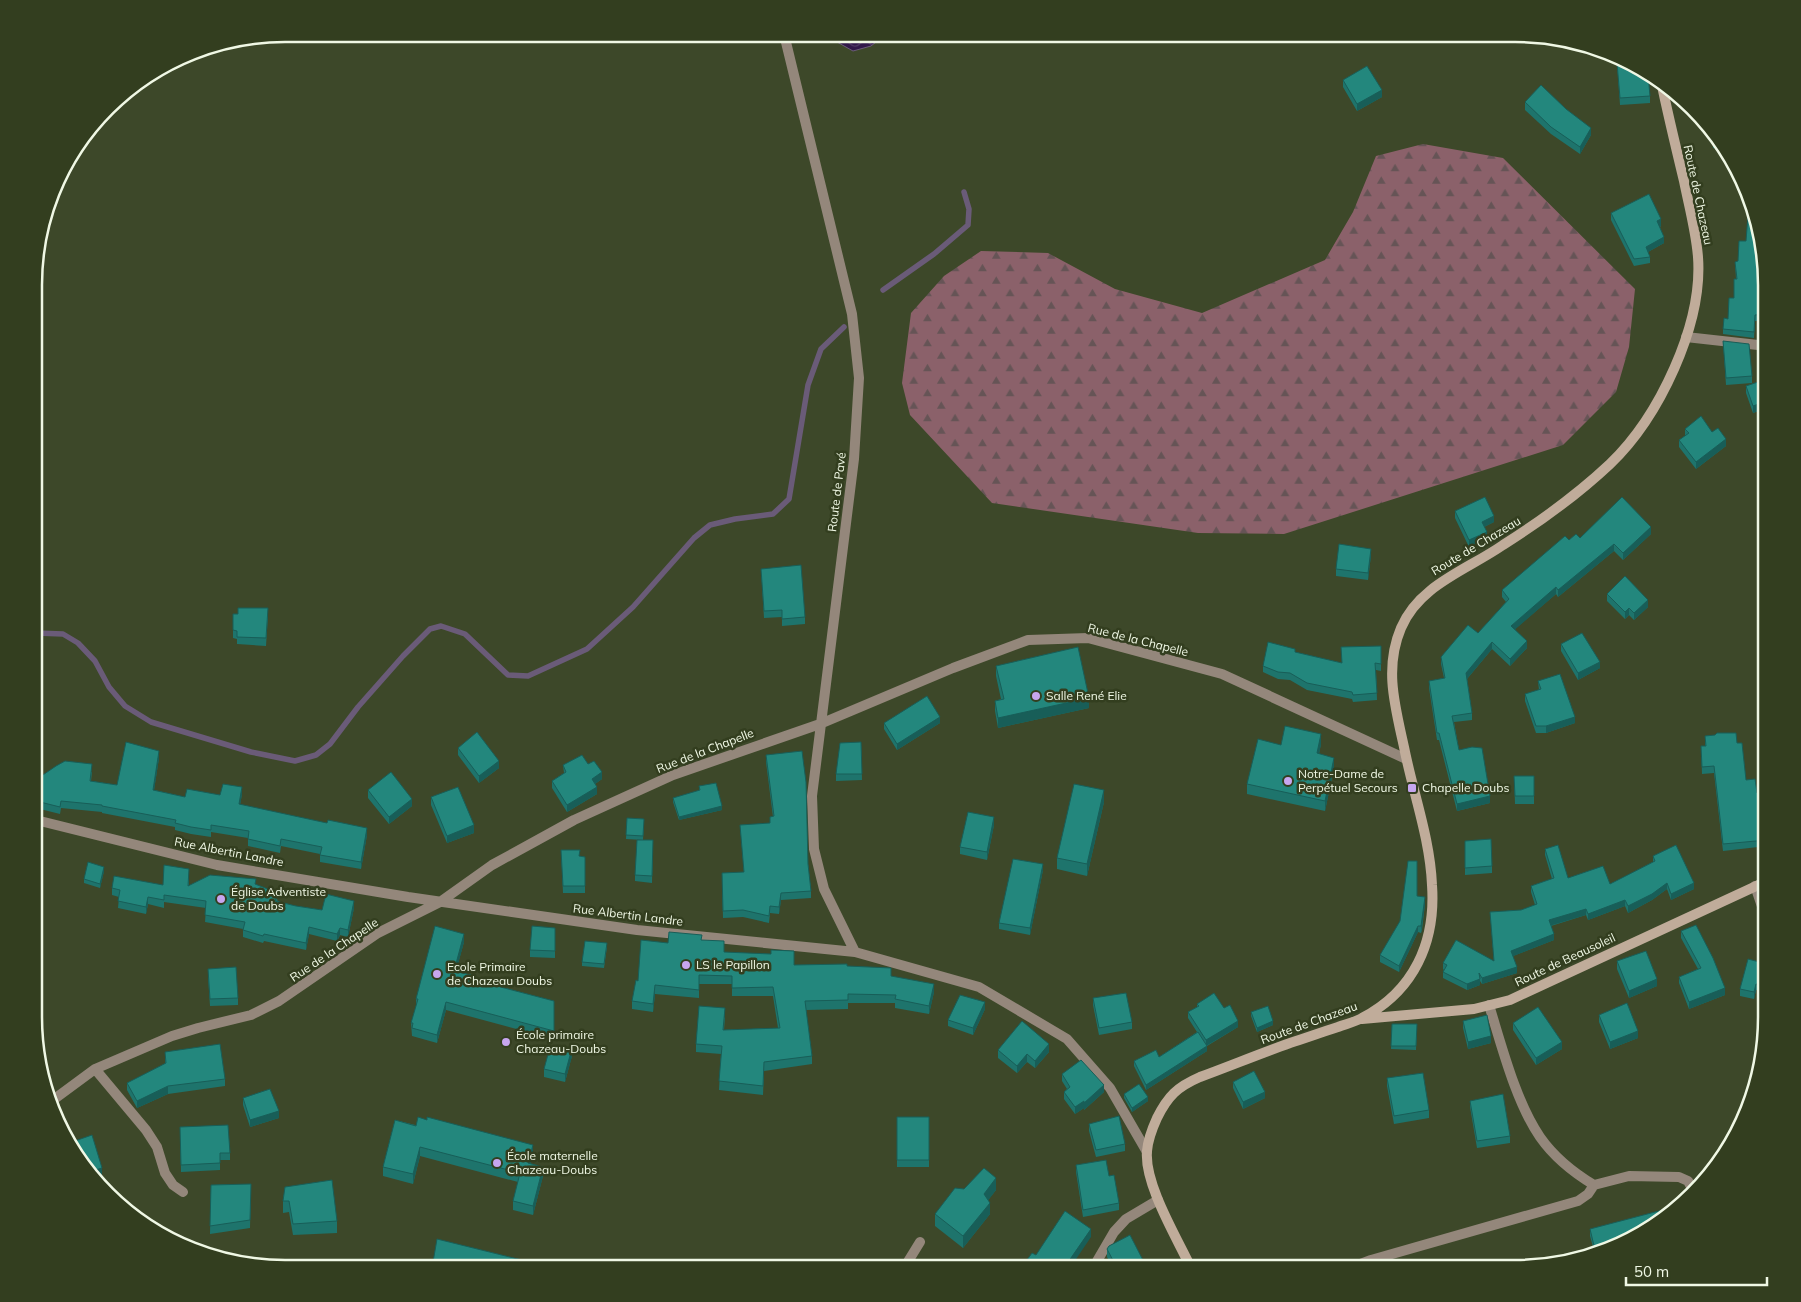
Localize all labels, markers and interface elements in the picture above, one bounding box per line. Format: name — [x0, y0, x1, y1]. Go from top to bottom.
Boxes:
street label: Route de Chazeau — [1681, 144, 1716, 246]
street label: Route de Pavé — [824, 451, 849, 533]
street label: Route de Chazeau — [1428, 513, 1523, 578]
street label: Rue de la Chapelle — [1086, 620, 1190, 659]
place label: Salle René Elie — [1046, 688, 1127, 703]
marker: Salle René Elie — [1030, 690, 1042, 702]
street label: Rue de la Chapelle — [654, 725, 756, 776]
place label: Notre-Dame de Perpétuel Secours — [1298, 766, 1398, 795]
marker: Notre-Dame de Perpétuel Secours — [1282, 775, 1294, 787]
place label: Chapelle Doubs — [1422, 780, 1509, 795]
marker: Chapelle Doubs — [1406, 782, 1418, 794]
street label: Rue Albertin Landre — [173, 834, 285, 869]
place label: Église Adventiste de Doubs — [231, 884, 326, 913]
marker: Église Adventiste de Doubs — [215, 893, 227, 905]
street label: Rue Albertin Landre — [572, 900, 684, 929]
street label: Rue de la Chapelle — [287, 914, 381, 985]
street label: Route de Beausoleil — [1512, 930, 1618, 989]
place label: LS le Papillon — [696, 957, 770, 972]
place label: Ecole Primaire de Chazeau Doubs — [447, 959, 552, 988]
marker: LS le Papillon — [680, 959, 692, 971]
marker: Ecole Primaire de Chazeau Doubs — [431, 968, 443, 980]
street label: Route de Chazeau — [1258, 998, 1359, 1047]
place label: École primaire Chazeau-Doubs — [516, 1027, 606, 1056]
marker: École primaire Chazeau-Doubs — [500, 1036, 512, 1048]
place label: École maternelle Chazeau-Doubs — [507, 1148, 598, 1177]
marker: École maternelle Chazeau-Doubs — [491, 1157, 503, 1169]
scale bar — [1626, 1254, 1767, 1286]
text: 50 m — [1634, 1262, 1669, 1281]

